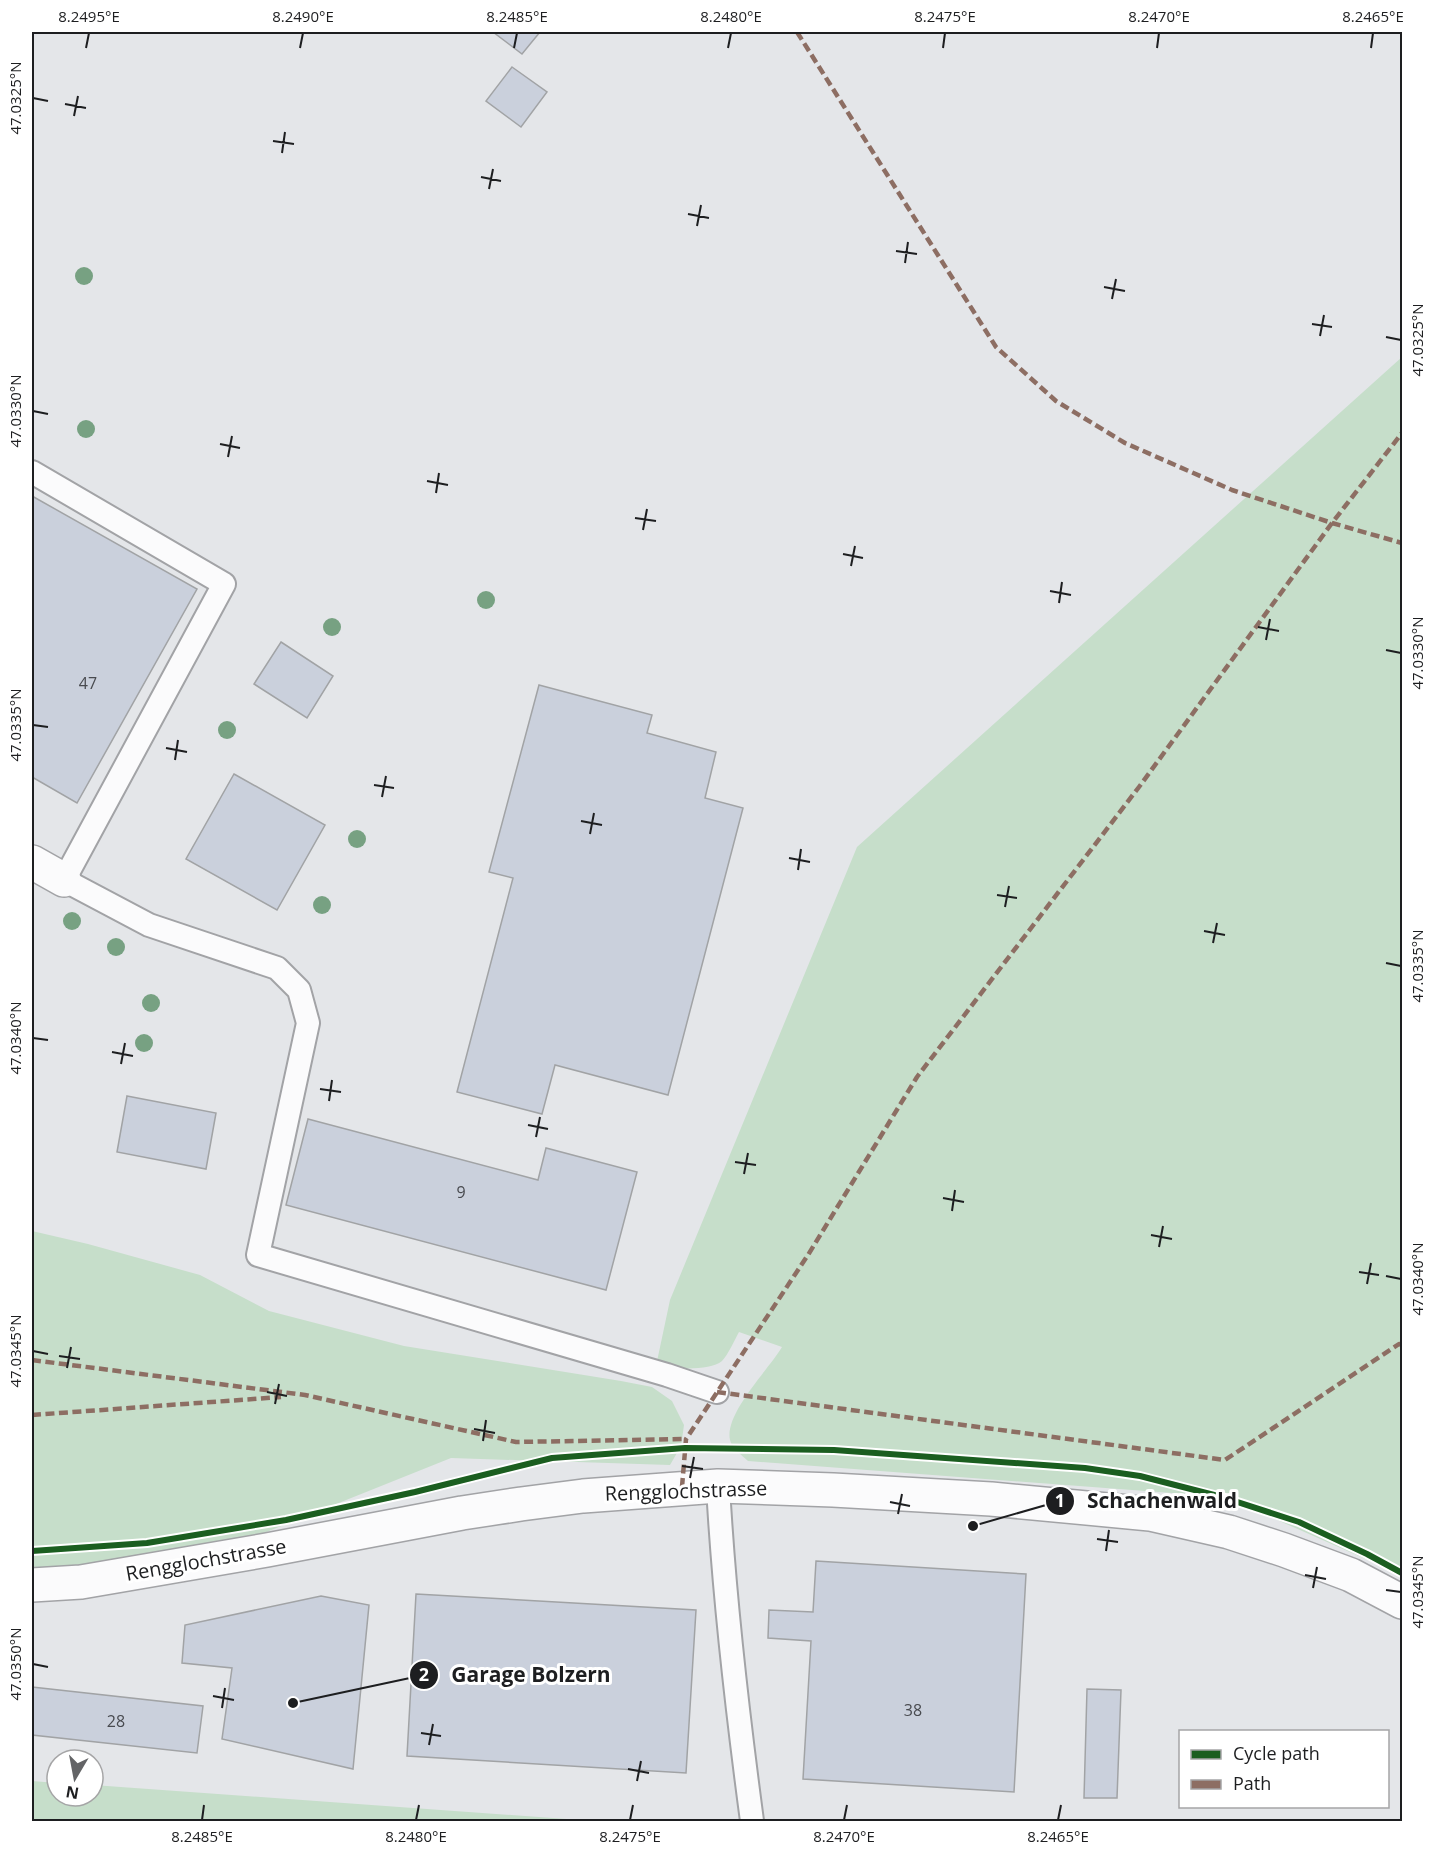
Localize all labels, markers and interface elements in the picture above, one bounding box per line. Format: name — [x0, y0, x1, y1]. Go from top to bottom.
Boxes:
text: 8.2495°E — [58, 6, 120, 26]
text: 8.2490°E — [272, 6, 334, 26]
text: 8.2485°E — [486, 6, 548, 26]
text: 8.2480°E — [700, 6, 762, 26]
text: 8.2475°E — [914, 6, 976, 26]
text: 8.2470°E — [1128, 6, 1190, 26]
text: 8.2465°E — [1342, 6, 1404, 26]
text: 47.0325°N — [5, 61, 25, 135]
text: 47.0325°N — [1407, 303, 1427, 377]
text: 47.0330°N — [5, 374, 25, 448]
text: 47.0330°N — [1407, 616, 1427, 690]
house number: 47 — [79, 672, 97, 694]
text: 47.0335°N — [5, 688, 25, 762]
text: 47.0335°N — [1407, 929, 1427, 1003]
text: 47.0340°N — [5, 1001, 25, 1075]
house number: 9 — [456, 1181, 466, 1203]
text: 47.0340°N — [1407, 1242, 1427, 1316]
text: 47.0345°N — [5, 1314, 25, 1388]
street label: Rengglochstrasse — [604, 1474, 768, 1507]
callout: Schachenwald — [1045, 1481, 1249, 1520]
text: Schachenwald — [1087, 1486, 1237, 1514]
text: 1 — [1055, 1488, 1065, 1512]
street label: Rengglochstrasse — [123, 1532, 288, 1587]
text: 47.0345°N — [1407, 1555, 1427, 1629]
text: 47.0350°N — [5, 1627, 25, 1701]
callout: Garage Bolzern — [409, 1656, 623, 1695]
text: Garage Bolzern — [451, 1660, 611, 1688]
text: 2 — [419, 1662, 429, 1686]
house number: 38 — [904, 1699, 922, 1721]
house number: 28 — [107, 1710, 125, 1732]
legend — [1179, 1730, 1389, 1808]
text: Cycle path — [1233, 1741, 1320, 1765]
north arrow — [45, 1748, 105, 1808]
text: Path — [1233, 1771, 1271, 1795]
text: N — [64, 1781, 81, 1805]
text: 8.2485°E — [171, 1826, 233, 1846]
text: 8.2480°E — [385, 1826, 447, 1846]
text: 8.2475°E — [599, 1826, 661, 1846]
text: 8.2470°E — [813, 1826, 875, 1846]
text: 8.2465°E — [1027, 1826, 1089, 1846]

